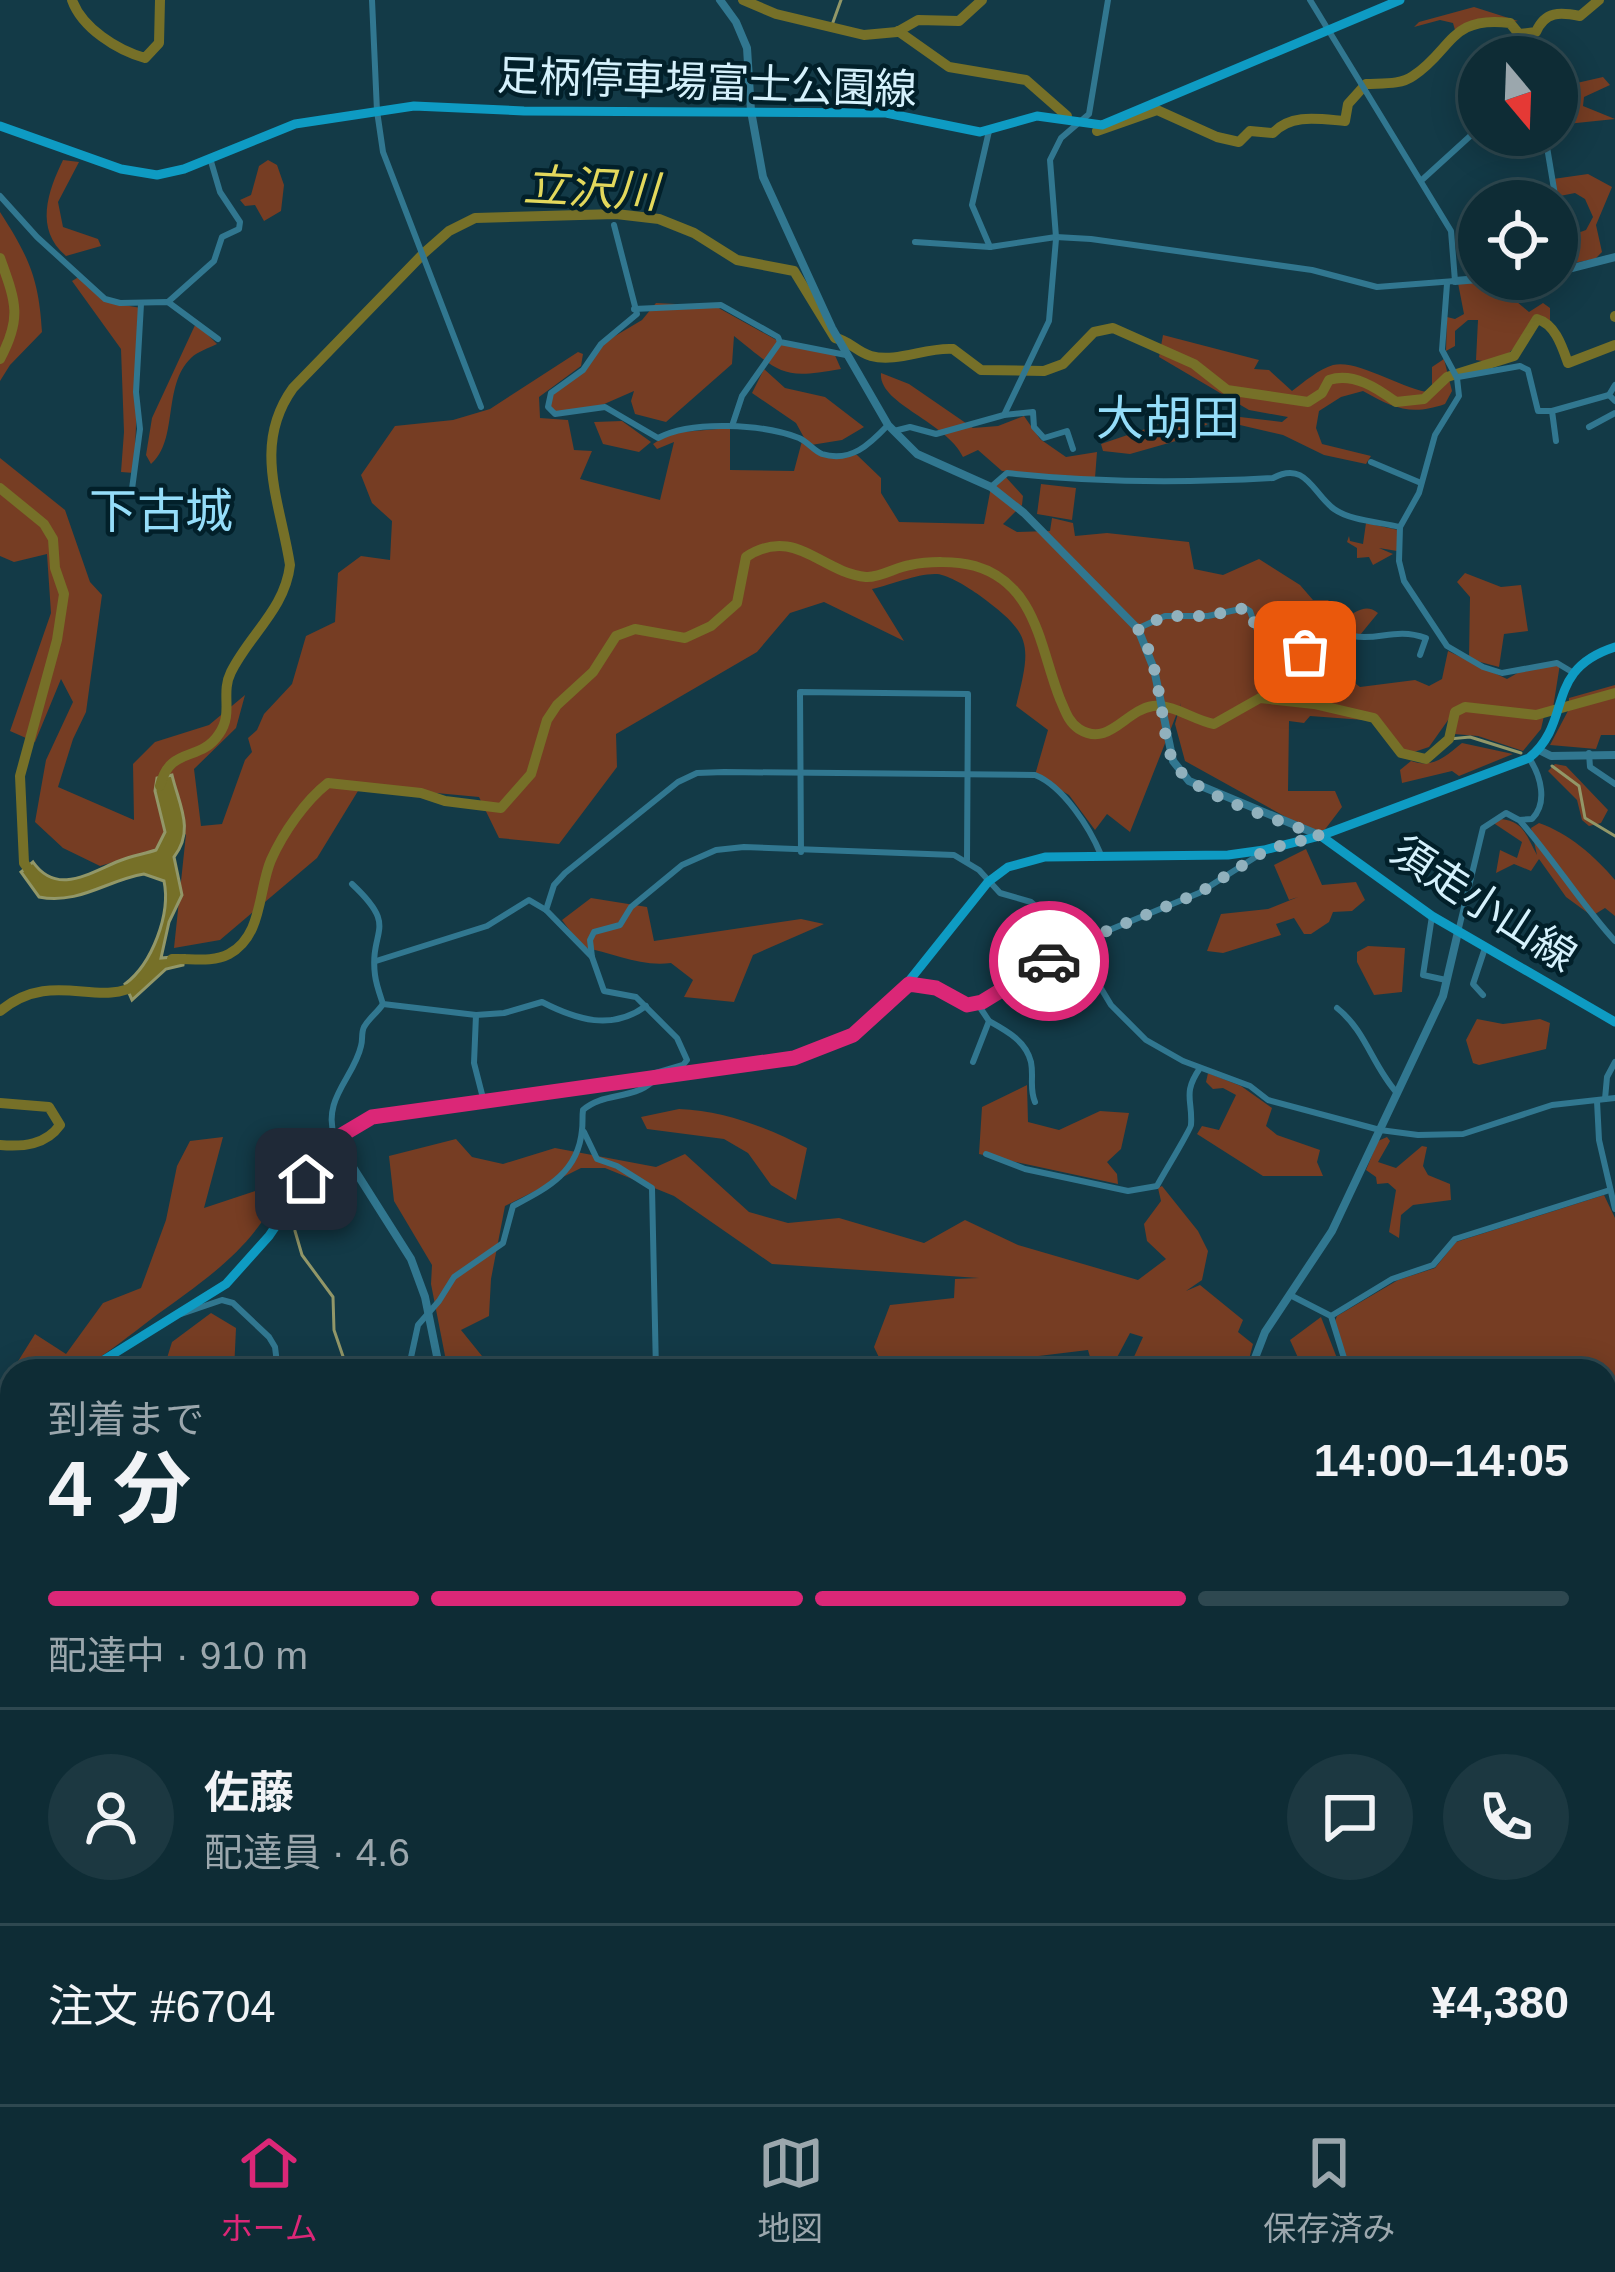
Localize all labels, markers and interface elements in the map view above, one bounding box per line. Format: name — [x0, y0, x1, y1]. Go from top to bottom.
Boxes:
north arrow — [1458, 36, 1578, 156]
map controls — [1458, 36, 1578, 300]
street label: 足柄停車場富士公園線 — [496, 52, 918, 113]
water label: 立沢川 — [522, 160, 664, 218]
button: locate — [1458, 180, 1578, 300]
district label: 大胡田 — [1096, 392, 1240, 445]
district label: 下古城 — [89, 485, 233, 538]
pin — [1254, 601, 1356, 703]
icon: bag — [1272, 619, 1338, 685]
street label: 須走小山線 — [1383, 827, 1585, 980]
courier — [989, 901, 1109, 1021]
icon: car — [1016, 928, 1082, 994]
pin — [255, 1128, 357, 1230]
icon: home — [273, 1146, 339, 1212]
text: 到着まで — [48, 1398, 204, 1441]
text: 14:00–14:05 — [1314, 1435, 1569, 1486]
text: 4 分 — [48, 1445, 191, 1533]
text: 配達中 · 910 m — [48, 1634, 308, 1677]
button: person — [48, 1754, 174, 1880]
button: chat — [1287, 1754, 1413, 1880]
button: phone — [1443, 1754, 1569, 1880]
text: 佐藤 — [204, 1767, 294, 1818]
text: 配達員 · 4.6 — [204, 1831, 410, 1874]
text: ¥4,380 — [1431, 1977, 1569, 2028]
text: 注文 #6704 — [48, 1981, 276, 2032]
tab: ホーム — [220, 2130, 318, 2250]
tab: 地図 — [758, 2130, 824, 2250]
tab: 保存済み — [1263, 2130, 1395, 2250]

